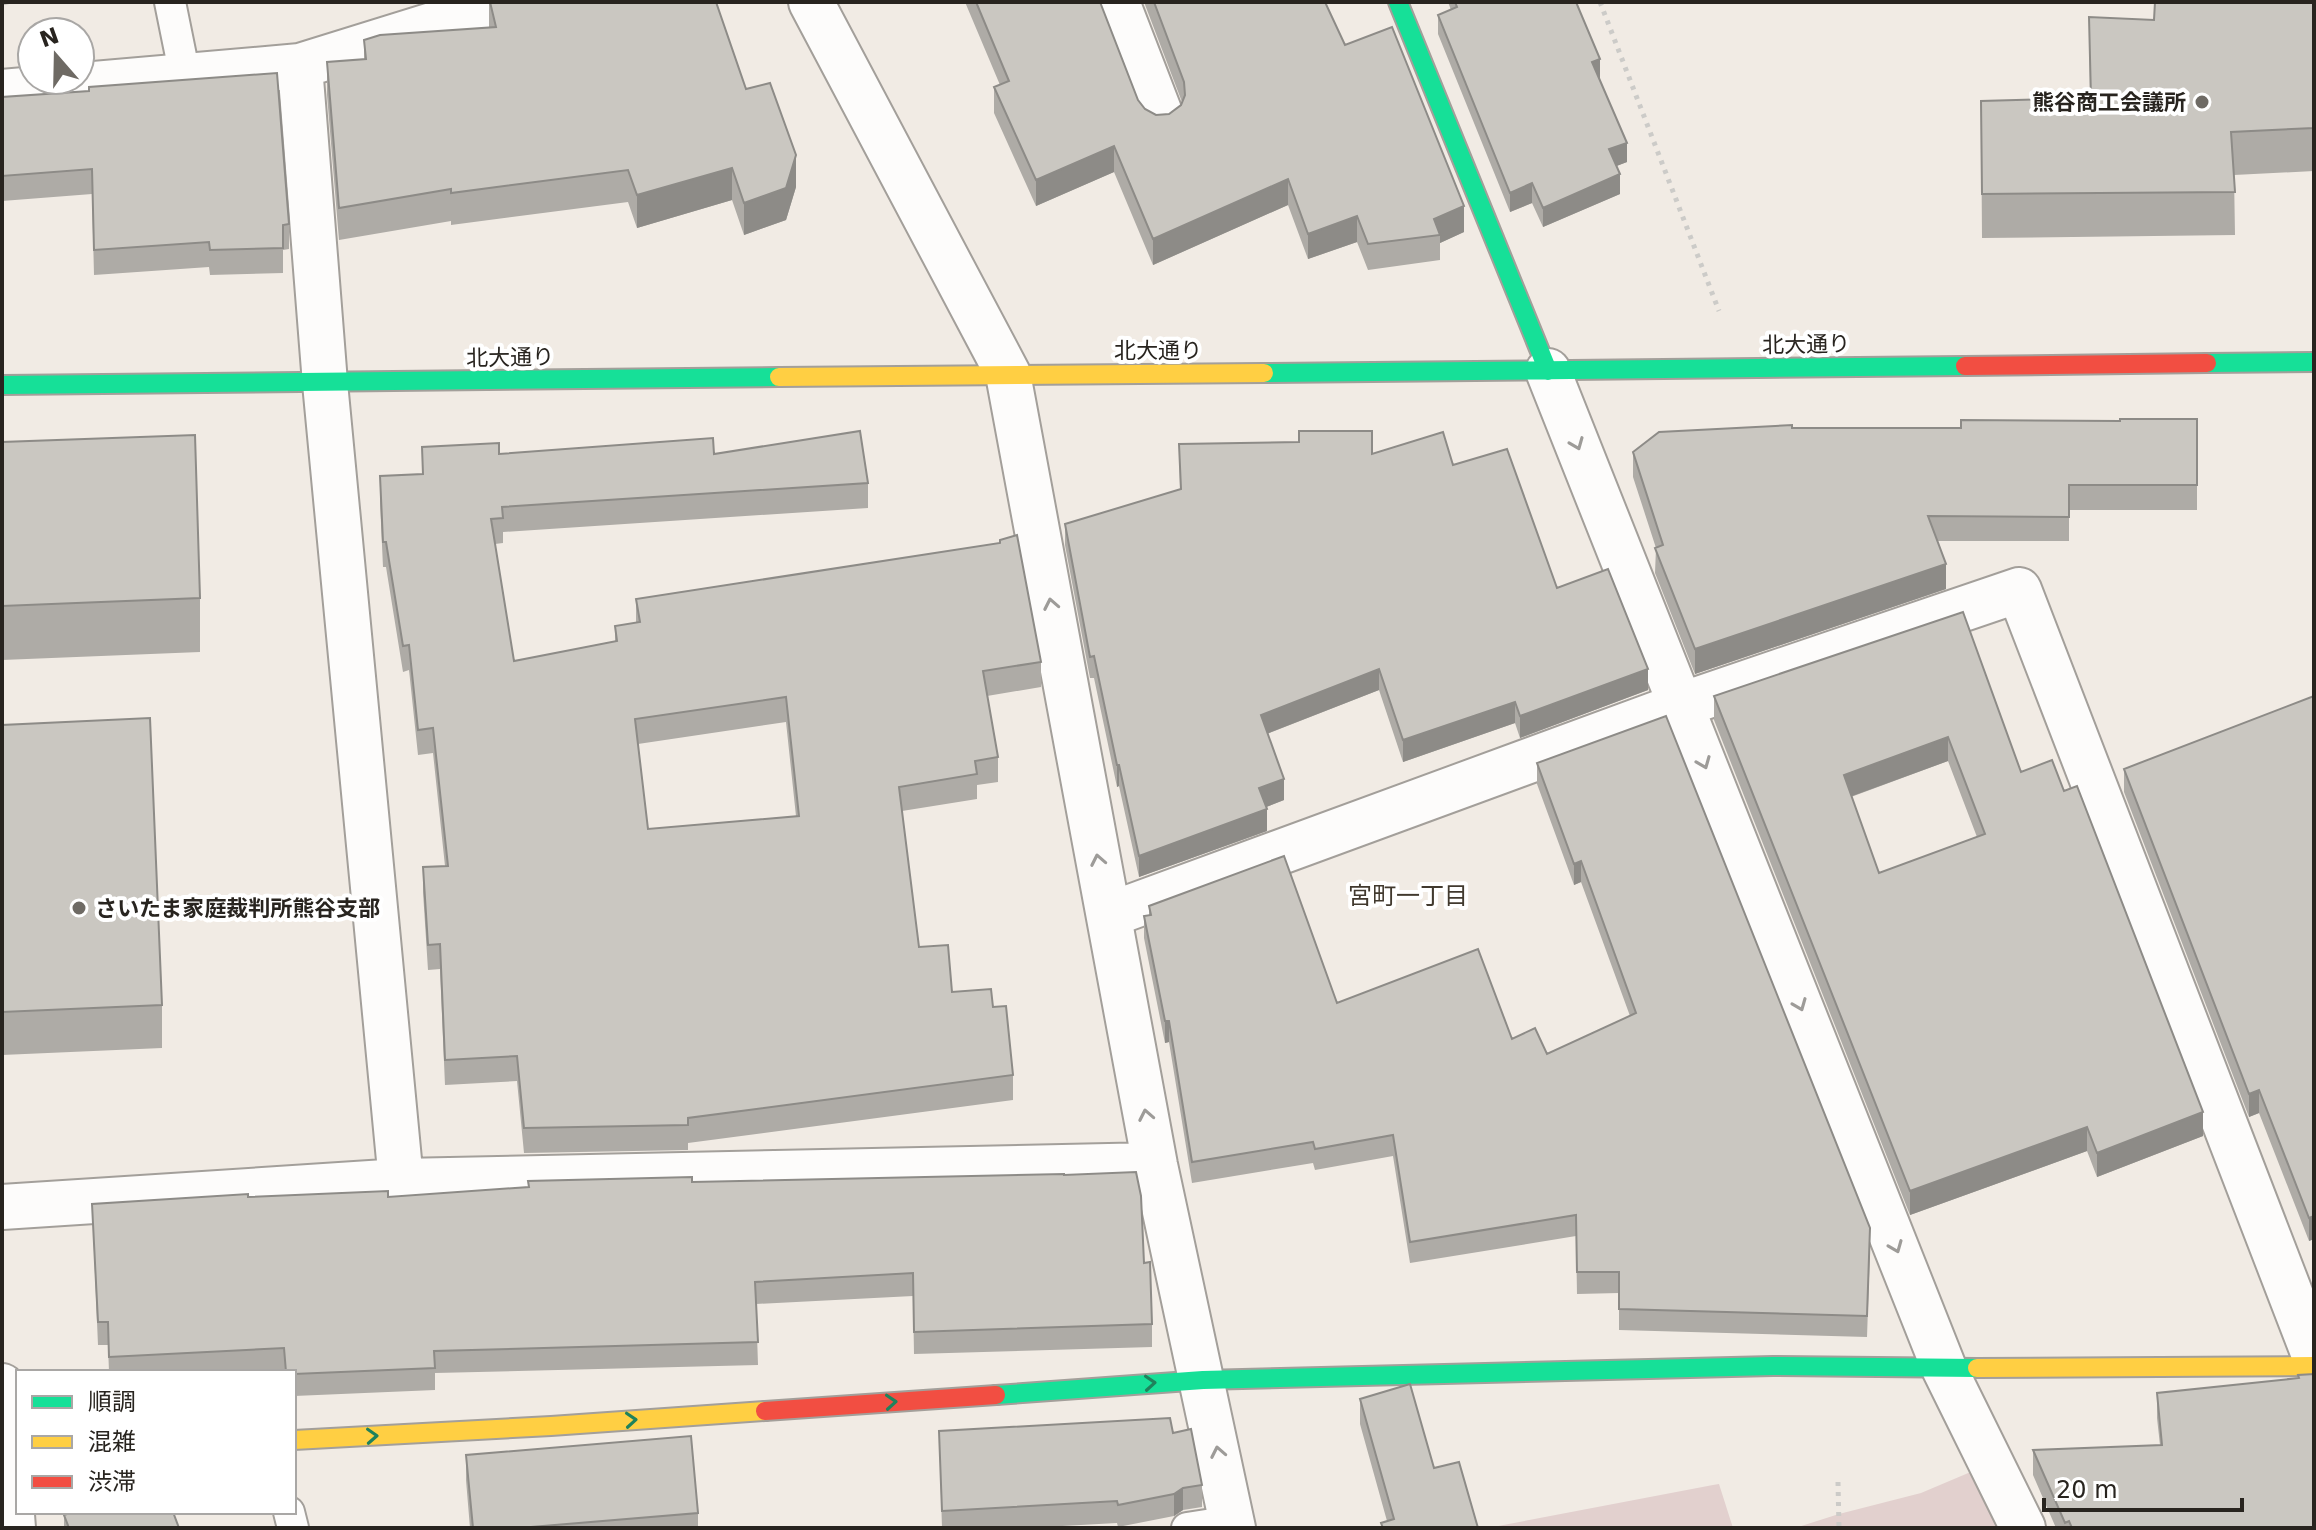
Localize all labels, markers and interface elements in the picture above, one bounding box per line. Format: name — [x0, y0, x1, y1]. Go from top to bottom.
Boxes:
north arrow — [16, 16, 96, 96]
text: N — [36, 23, 62, 53]
place label: 熊谷商工会議所 — [2032, 90, 2186, 115]
marker: 熊谷商工会議所 — [2193, 93, 2211, 111]
street label: 北大通り — [1762, 331, 1850, 358]
street label: 北大通り — [1114, 338, 1202, 363]
street label: 北大通り — [466, 344, 554, 371]
one-way arrow — [1567, 436, 1584, 450]
one-way arrow — [1043, 597, 1060, 611]
one-way arrow — [1694, 755, 1711, 769]
one-way arrow — [1091, 853, 1108, 866]
district label: 宮町一丁目 — [1348, 882, 1468, 910]
place label: さいたま家庭裁判所熊谷支部 — [95, 896, 380, 921]
marker: さいたま家庭裁判所熊谷支部 — [70, 899, 88, 917]
one-way arrow — [1790, 997, 1807, 1011]
one-way arrow — [1138, 1108, 1155, 1122]
one-way arrow — [1886, 1239, 1903, 1253]
legend — [16, 1370, 296, 1514]
one-way arrow — [1144, 1375, 1157, 1392]
text: 順調 — [88, 1388, 136, 1416]
one-way arrow — [885, 1394, 898, 1411]
one-way arrow — [625, 1412, 638, 1429]
text: 混雑 — [88, 1428, 136, 1456]
one-way arrow — [366, 1428, 379, 1445]
one-way arrow — [1210, 1445, 1227, 1458]
scale bar — [2044, 1462, 2242, 1512]
text: 渋滞 — [88, 1468, 136, 1496]
text: 20 m — [2056, 1476, 2118, 1504]

